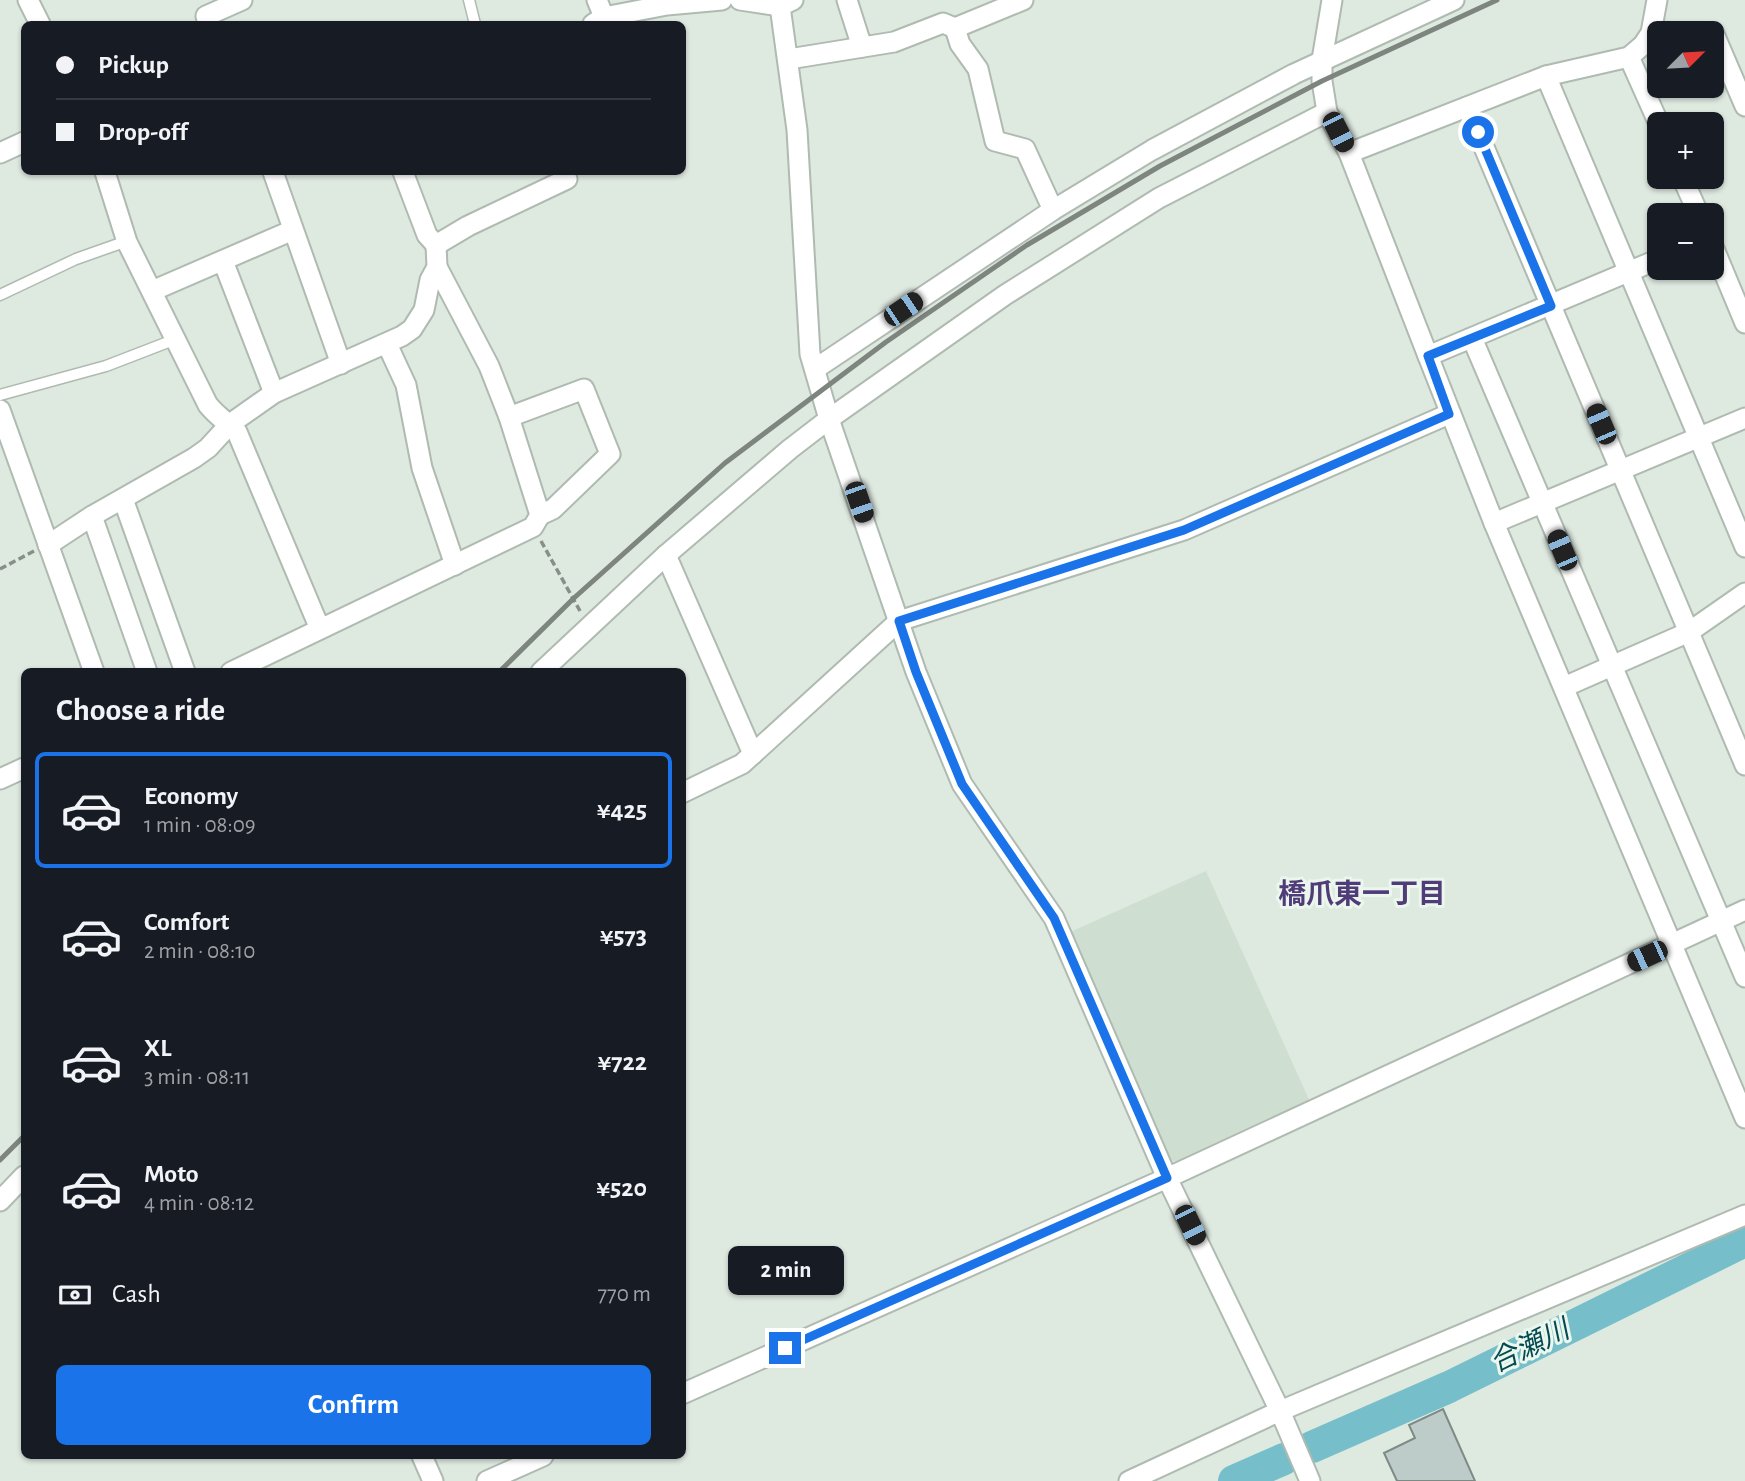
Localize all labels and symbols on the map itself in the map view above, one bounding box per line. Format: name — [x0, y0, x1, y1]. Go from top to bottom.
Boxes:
north arrow — [1647, 21, 1724, 98]
car — [1320, 109, 1357, 155]
route start — [1462, 116, 1494, 148]
car — [880, 289, 927, 329]
car — [1584, 401, 1619, 447]
car — [843, 479, 876, 525]
car — [1545, 527, 1580, 573]
district label: 橋爪東一丁目 — [1278, 879, 1446, 909]
car — [1624, 938, 1671, 974]
car — [1172, 1202, 1209, 1248]
callout: 2 min — [727, 1246, 843, 1296]
water label: 合瀬川 — [1485, 1313, 1577, 1378]
route end — [769, 1332, 801, 1364]

